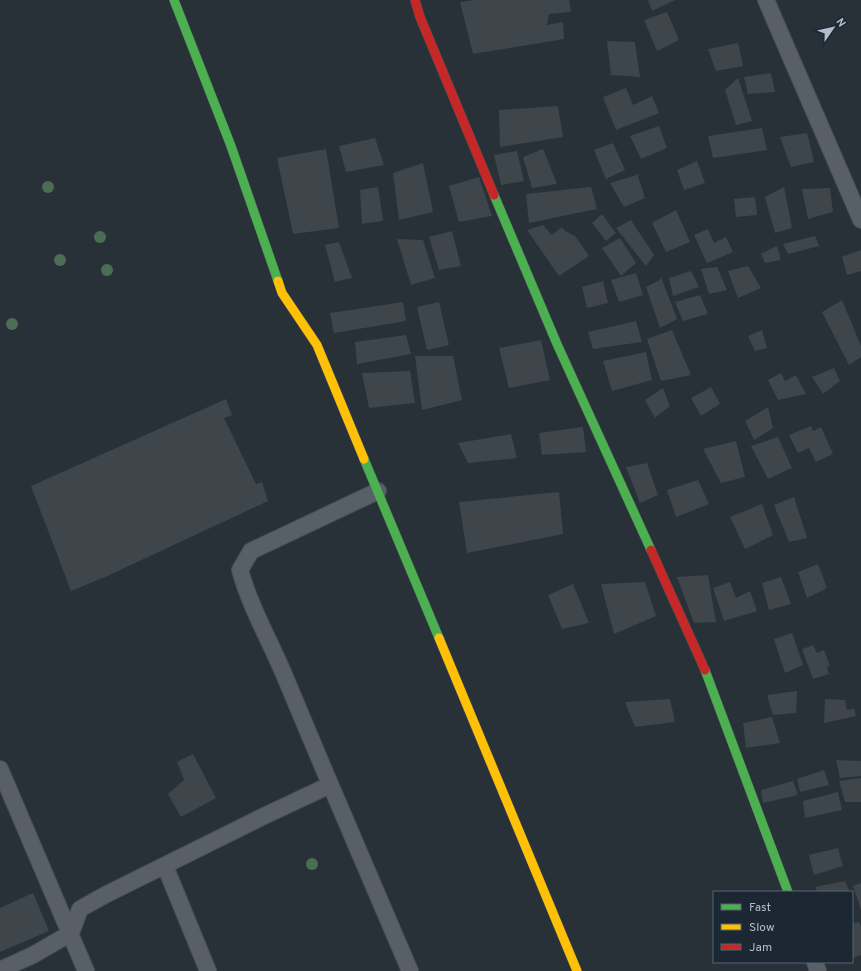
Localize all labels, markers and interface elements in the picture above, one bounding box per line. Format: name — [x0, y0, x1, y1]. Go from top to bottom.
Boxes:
north arrow — [813, 8, 853, 48]
text: N — [832, 16, 848, 30]
legend — [713, 891, 853, 963]
text: Fast — [749, 900, 771, 916]
text: Slow — [749, 920, 775, 936]
text: Jam — [749, 940, 772, 956]

